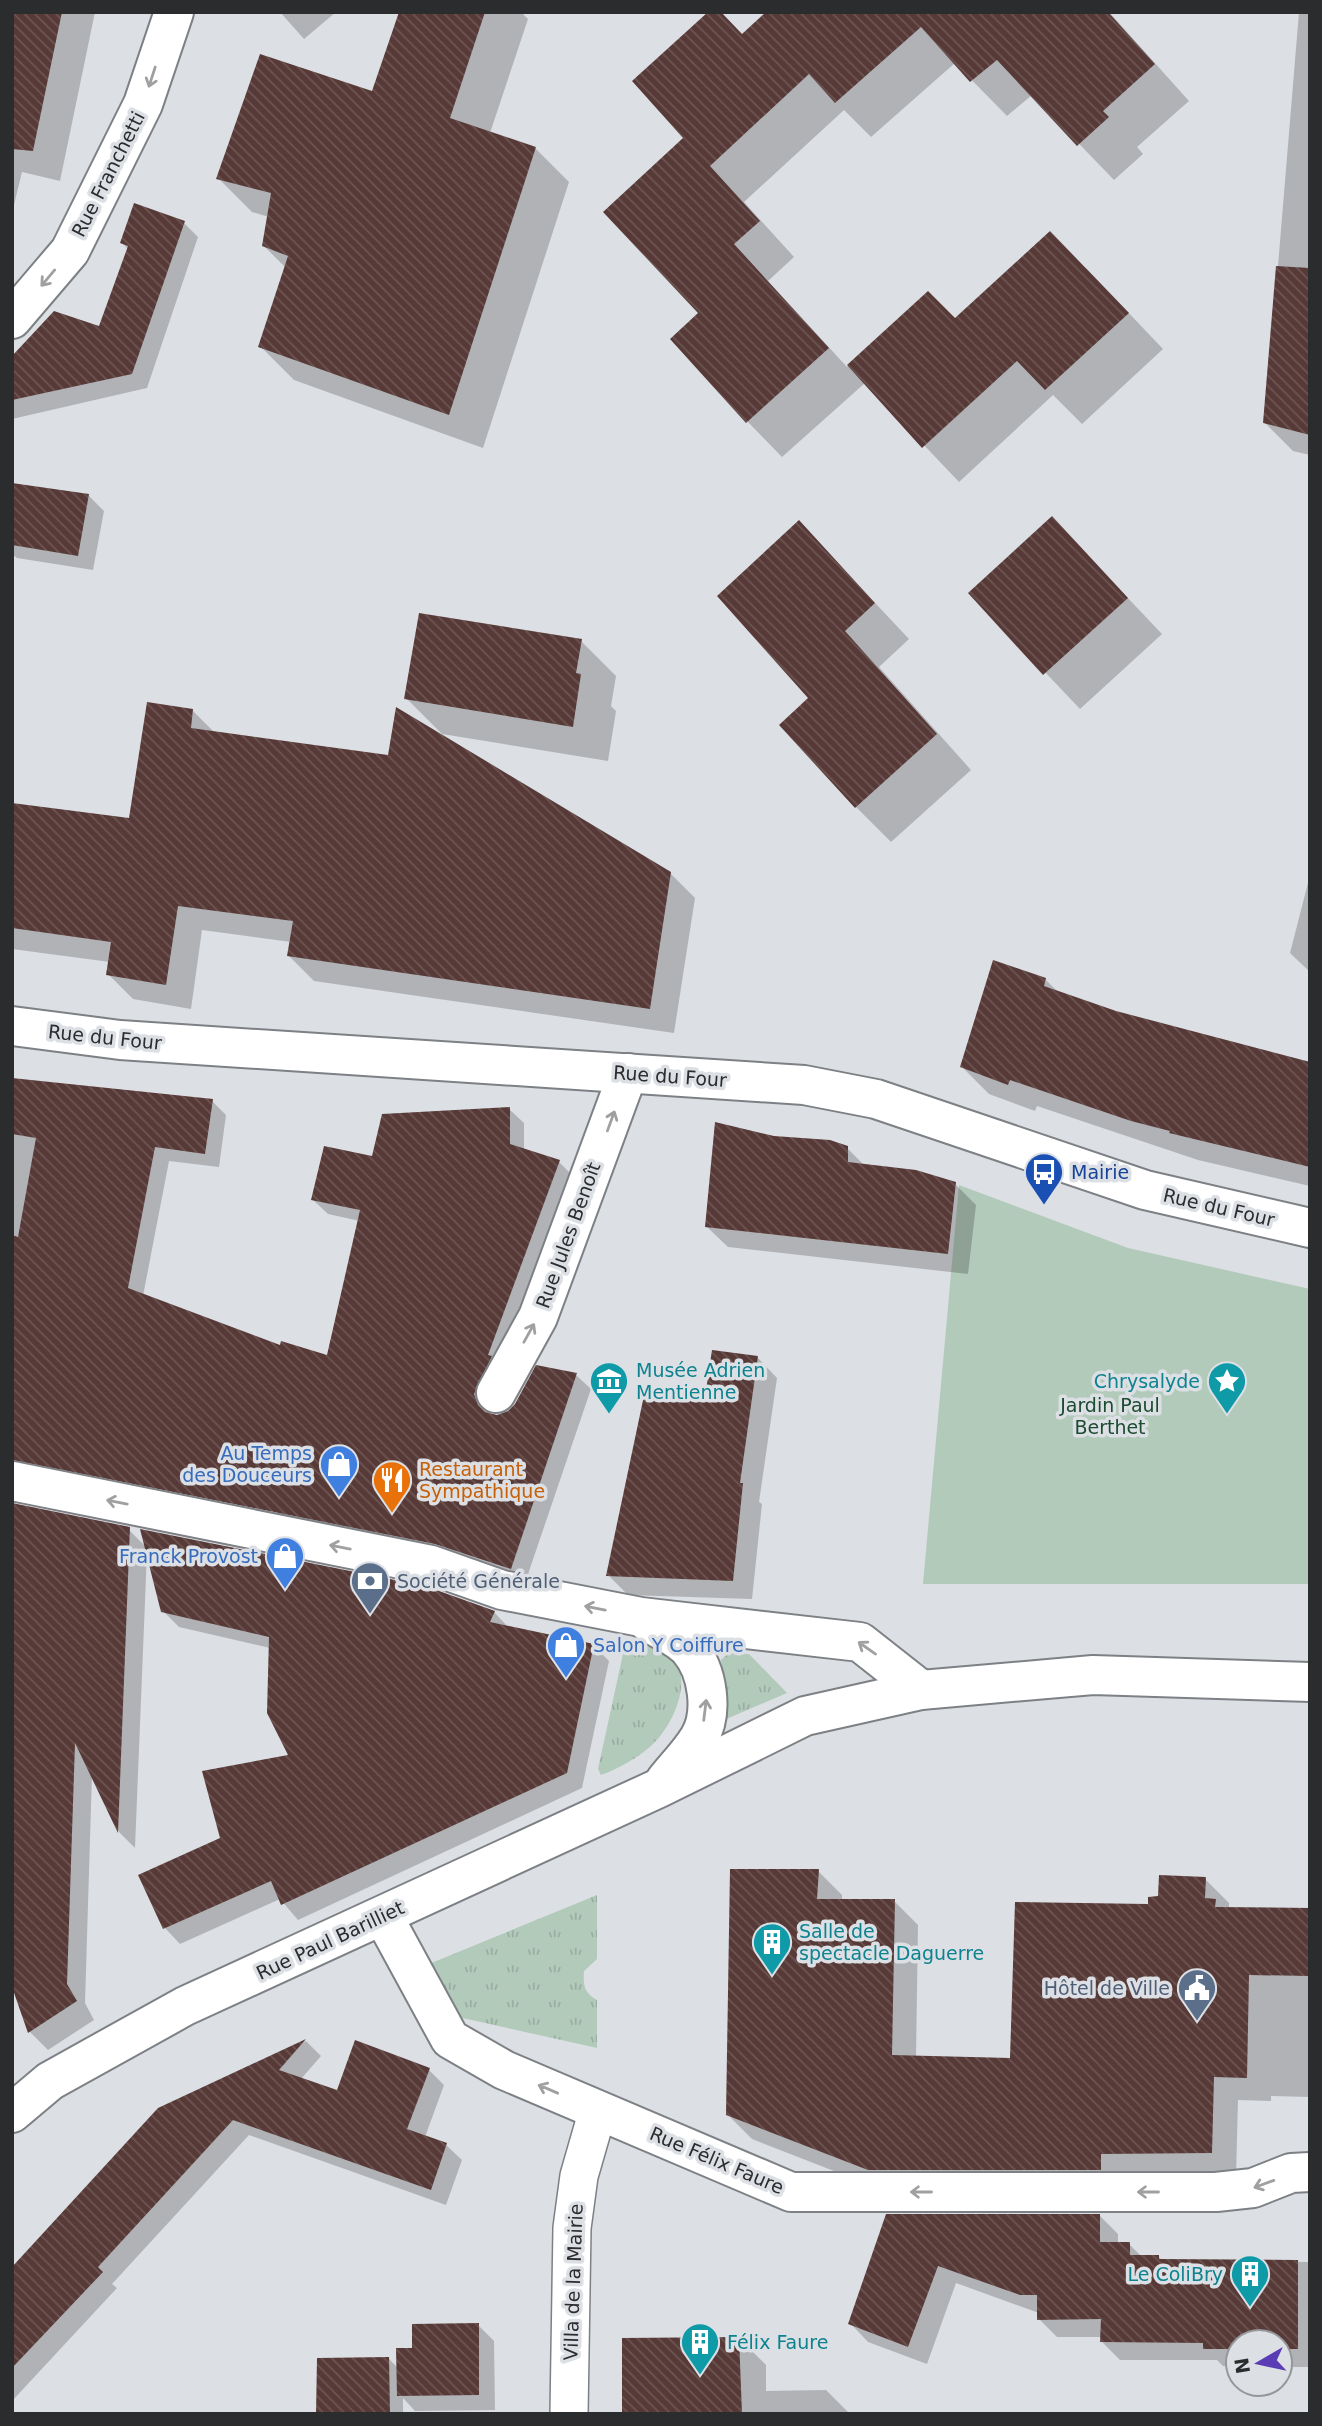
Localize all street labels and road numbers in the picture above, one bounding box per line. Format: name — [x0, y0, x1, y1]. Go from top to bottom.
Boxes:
street label: Rue Franchetti — [67, 108, 149, 240]
street label: Rue du Four — [47, 1020, 163, 1054]
street label: Rue du Four — [612, 1061, 728, 1091]
street label: Rue Jules Benoît — [531, 1159, 605, 1311]
street label: Rue du Four — [1161, 1183, 1277, 1231]
street label: Rue Paul Barilliet — [253, 1896, 407, 1984]
street label: Rue Félix Faure — [647, 2122, 787, 2198]
street label: Villa de la Mairie — [559, 2203, 587, 2361]

